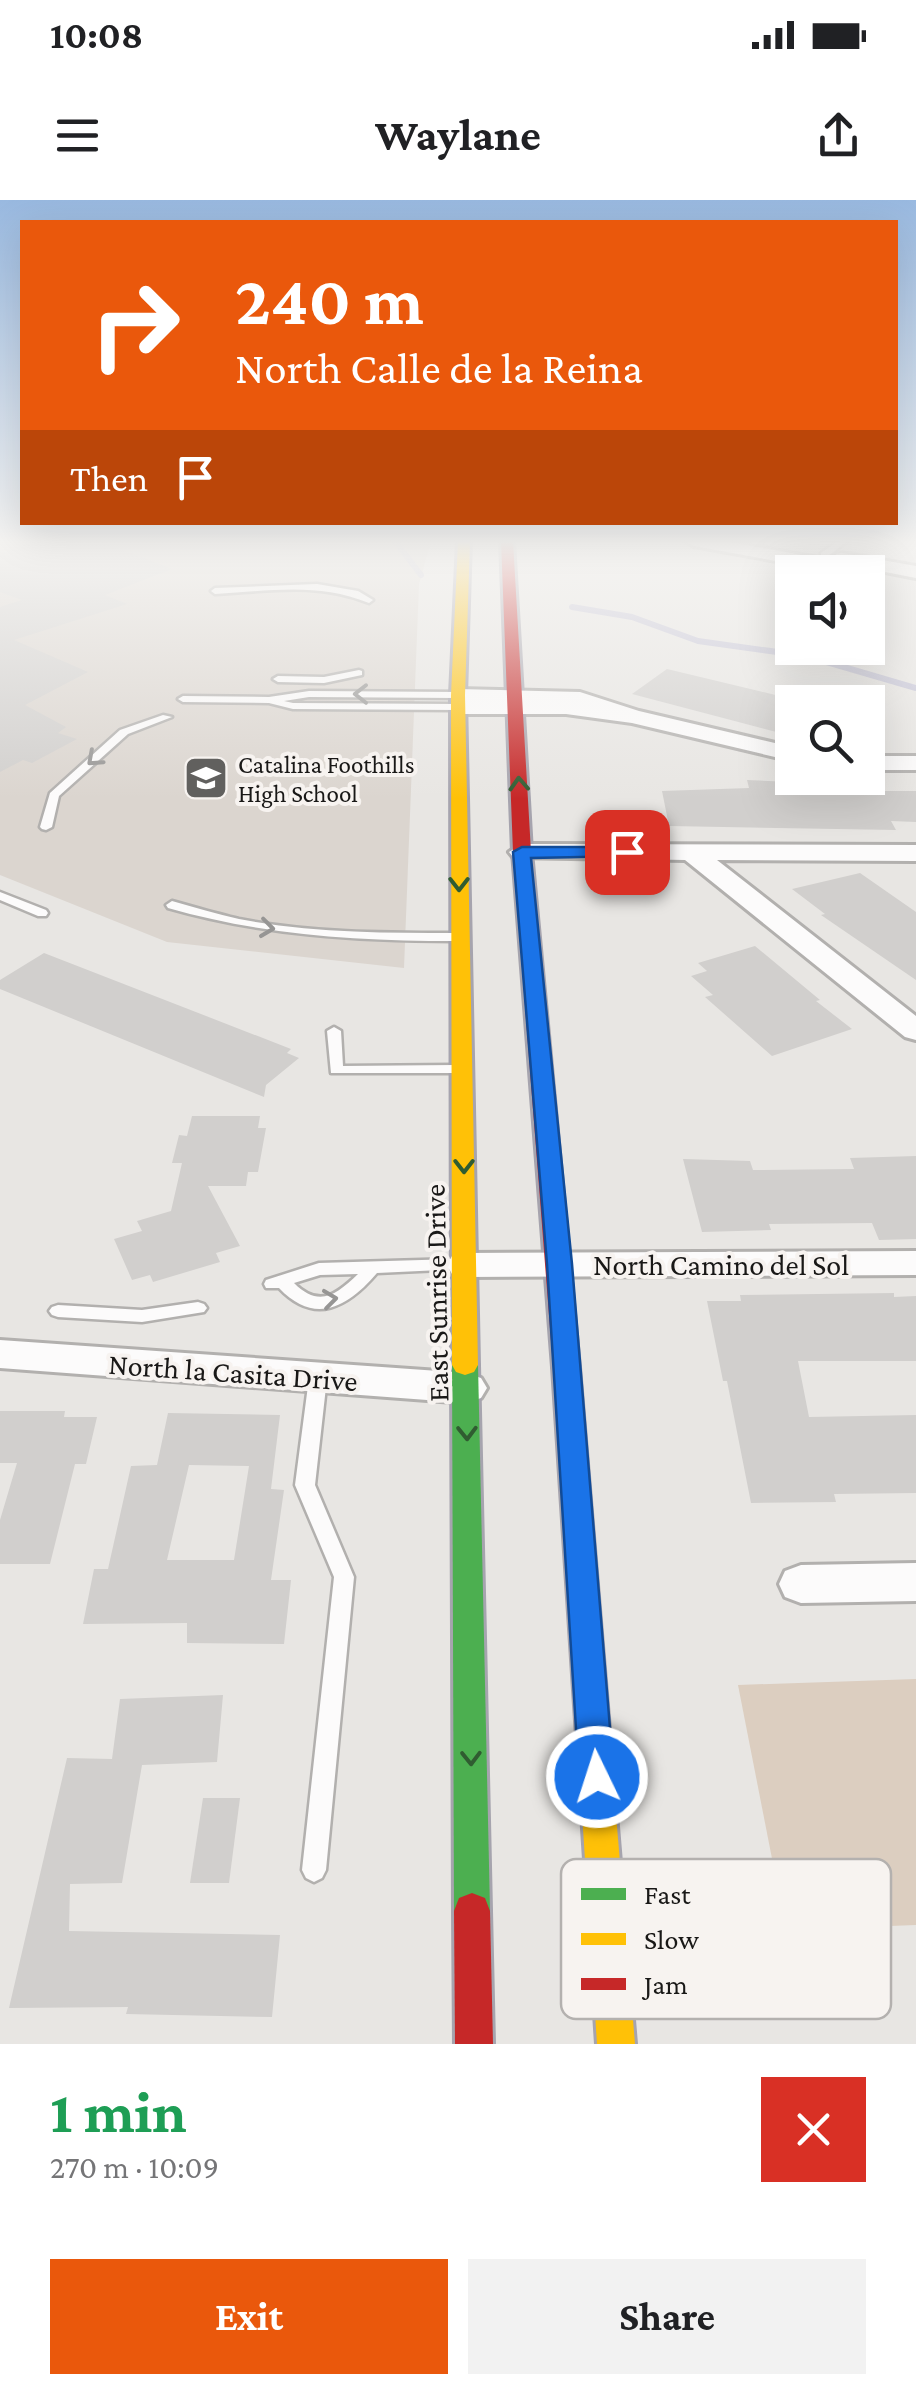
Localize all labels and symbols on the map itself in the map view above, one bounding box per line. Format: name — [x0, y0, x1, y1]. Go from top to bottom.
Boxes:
one-way arrow — [352, 684, 368, 705]
one-way arrow — [87, 747, 106, 765]
place label: Catalina Foothills High School — [238, 751, 415, 808]
school or university icon: Catalina Foothills High School — [183, 755, 229, 801]
one-way arrow — [508, 775, 529, 791]
pin — [585, 810, 670, 895]
one-way arrow — [448, 876, 470, 892]
one-way arrow — [258, 916, 275, 937]
one-way arrow — [453, 1160, 475, 1175]
street label: East Sunrise Drive — [418, 1184, 454, 1402]
street label: North Camino del Sol — [593, 1248, 849, 1281]
one-way arrow — [321, 1289, 338, 1310]
street label: North la Casita Drive — [107, 1347, 359, 1397]
one-way arrow — [456, 1426, 478, 1441]
position arrow — [545, 1725, 649, 1829]
one-way arrow — [460, 1750, 482, 1766]
legend — [561, 1859, 891, 2019]
text: Fast — [644, 1879, 691, 1910]
text: Slow — [644, 1924, 699, 1955]
text: Jam — [641, 1969, 688, 2000]

